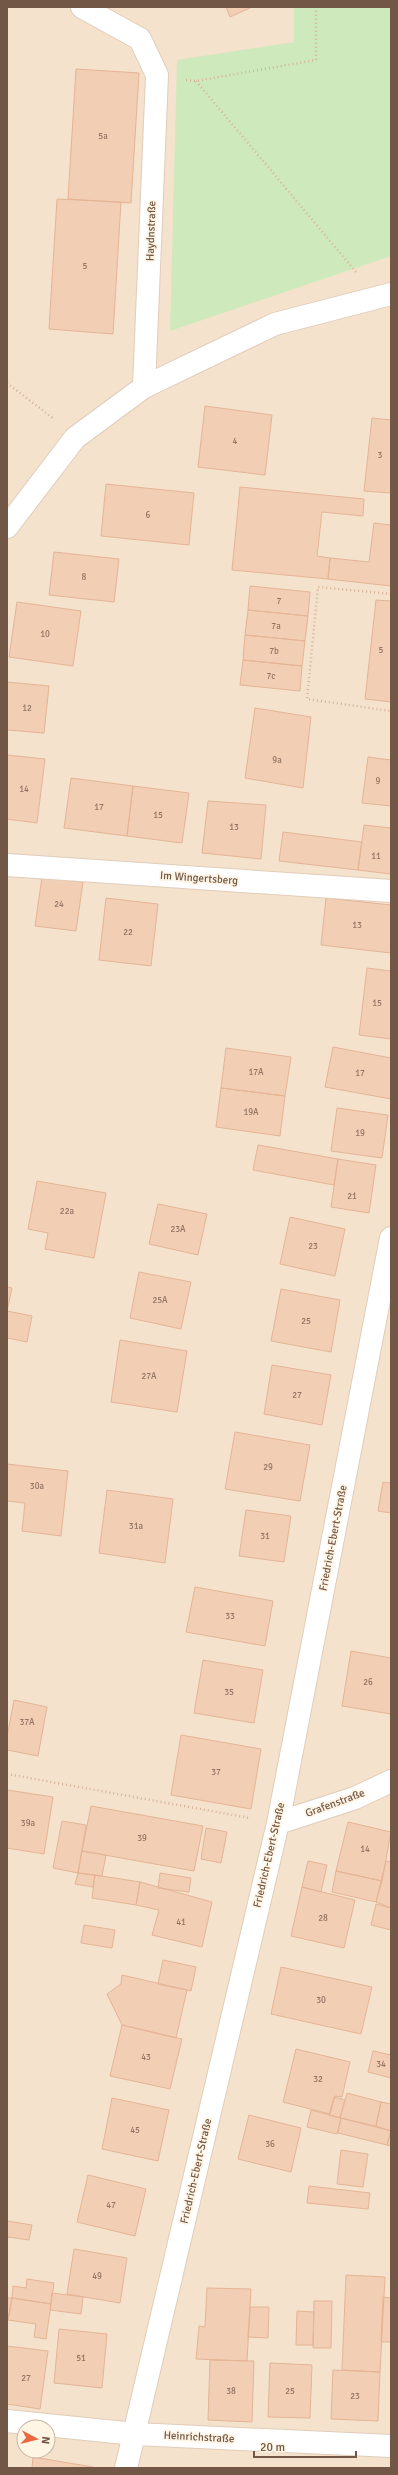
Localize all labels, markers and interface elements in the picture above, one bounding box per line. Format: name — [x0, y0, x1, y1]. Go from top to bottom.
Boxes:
house number: 5a — [98, 131, 108, 142]
street label: Haydnstraße — [143, 201, 159, 261]
house number: 5 — [83, 261, 88, 272]
house number: 4 — [233, 436, 238, 447]
house number: 3 — [378, 450, 383, 461]
house number: 6 — [146, 510, 151, 521]
house number: 8 — [82, 572, 87, 583]
house number: 7 — [277, 596, 282, 607]
house number: 7a — [271, 621, 281, 632]
house number: 10 — [40, 629, 50, 640]
house number: 5 — [379, 645, 384, 656]
house number: 7b — [269, 646, 279, 657]
house number: 7c — [266, 671, 276, 682]
house number: 12 — [22, 703, 32, 714]
house number: 9a — [272, 755, 282, 766]
house number: 9 — [376, 776, 381, 787]
house number: 14 — [19, 784, 29, 795]
house number: 17 — [94, 802, 104, 813]
house number: 15 — [153, 810, 163, 821]
house number: 13 — [229, 822, 239, 833]
house number: 11 — [371, 851, 381, 862]
street label: Im Wingertsberg — [160, 869, 239, 887]
house number: 24 — [54, 899, 64, 910]
house number: 13 — [352, 920, 362, 931]
house number: 22 — [123, 927, 133, 938]
house number: 15 — [372, 998, 382, 1009]
house number: 17A — [248, 1067, 264, 1078]
house number: 17 — [355, 1068, 365, 1079]
house number: 19A — [243, 1107, 259, 1118]
house number: 19 — [355, 1128, 365, 1139]
house number: 21 — [347, 1191, 357, 1202]
house number: 22a — [60, 1206, 75, 1217]
house number: 23A — [170, 1224, 186, 1235]
house number: 23 — [308, 1241, 318, 1252]
house number: 25A — [152, 1295, 168, 1306]
house number: 25 — [301, 1316, 311, 1327]
house number: 27A — [141, 1371, 157, 1382]
house number: 27 — [292, 1390, 302, 1401]
house number: 29 — [263, 1462, 273, 1473]
house number: 30a — [30, 1481, 45, 1492]
street label: Friedrich-Ebert-Straße — [316, 1484, 350, 1592]
house number: 31a — [129, 1521, 144, 1532]
house number: 31 — [260, 1531, 270, 1542]
house number: 33 — [225, 1611, 235, 1622]
house number: 26 — [363, 1677, 373, 1688]
house number: 35 — [224, 1687, 234, 1698]
house number: 37A — [19, 1717, 35, 1728]
house number: 37 — [211, 1767, 221, 1778]
street label: Grafenstraße — [303, 1786, 367, 1820]
street label: Friedrich-Ebert-Straße — [251, 1801, 287, 1909]
house number: 39a — [21, 1818, 36, 1829]
house number: 39 — [137, 1833, 147, 1844]
house number: 14 — [360, 1844, 370, 1855]
house number: 28 — [318, 1913, 328, 1924]
house number: 41 — [176, 1917, 186, 1928]
house number: 30 — [316, 1995, 326, 2006]
house number: 43 — [141, 2052, 151, 2063]
house number: 34 — [376, 2059, 386, 2070]
house number: 32 — [313, 2074, 323, 2085]
street label: Friedrich-Ebert-Straße — [178, 2117, 214, 2225]
house number: 45 — [130, 2125, 140, 2136]
house number: 36 — [265, 2139, 275, 2150]
house number: 47 — [106, 2200, 116, 2211]
house number: 49 — [92, 2271, 102, 2282]
house number: 51 — [76, 2353, 86, 2364]
house number: 27 — [21, 2373, 31, 2384]
house number: 38 — [226, 2386, 236, 2397]
house number: 25 — [285, 2386, 295, 2397]
house number: 23 — [350, 2391, 360, 2402]
north arrow — [16, 2419, 56, 2459]
street label: Heinrichstraße — [163, 2429, 235, 2445]
scale bar — [254, 2433, 356, 2459]
text: N — [39, 2436, 52, 2445]
text: 20 m — [260, 2440, 285, 2455]

